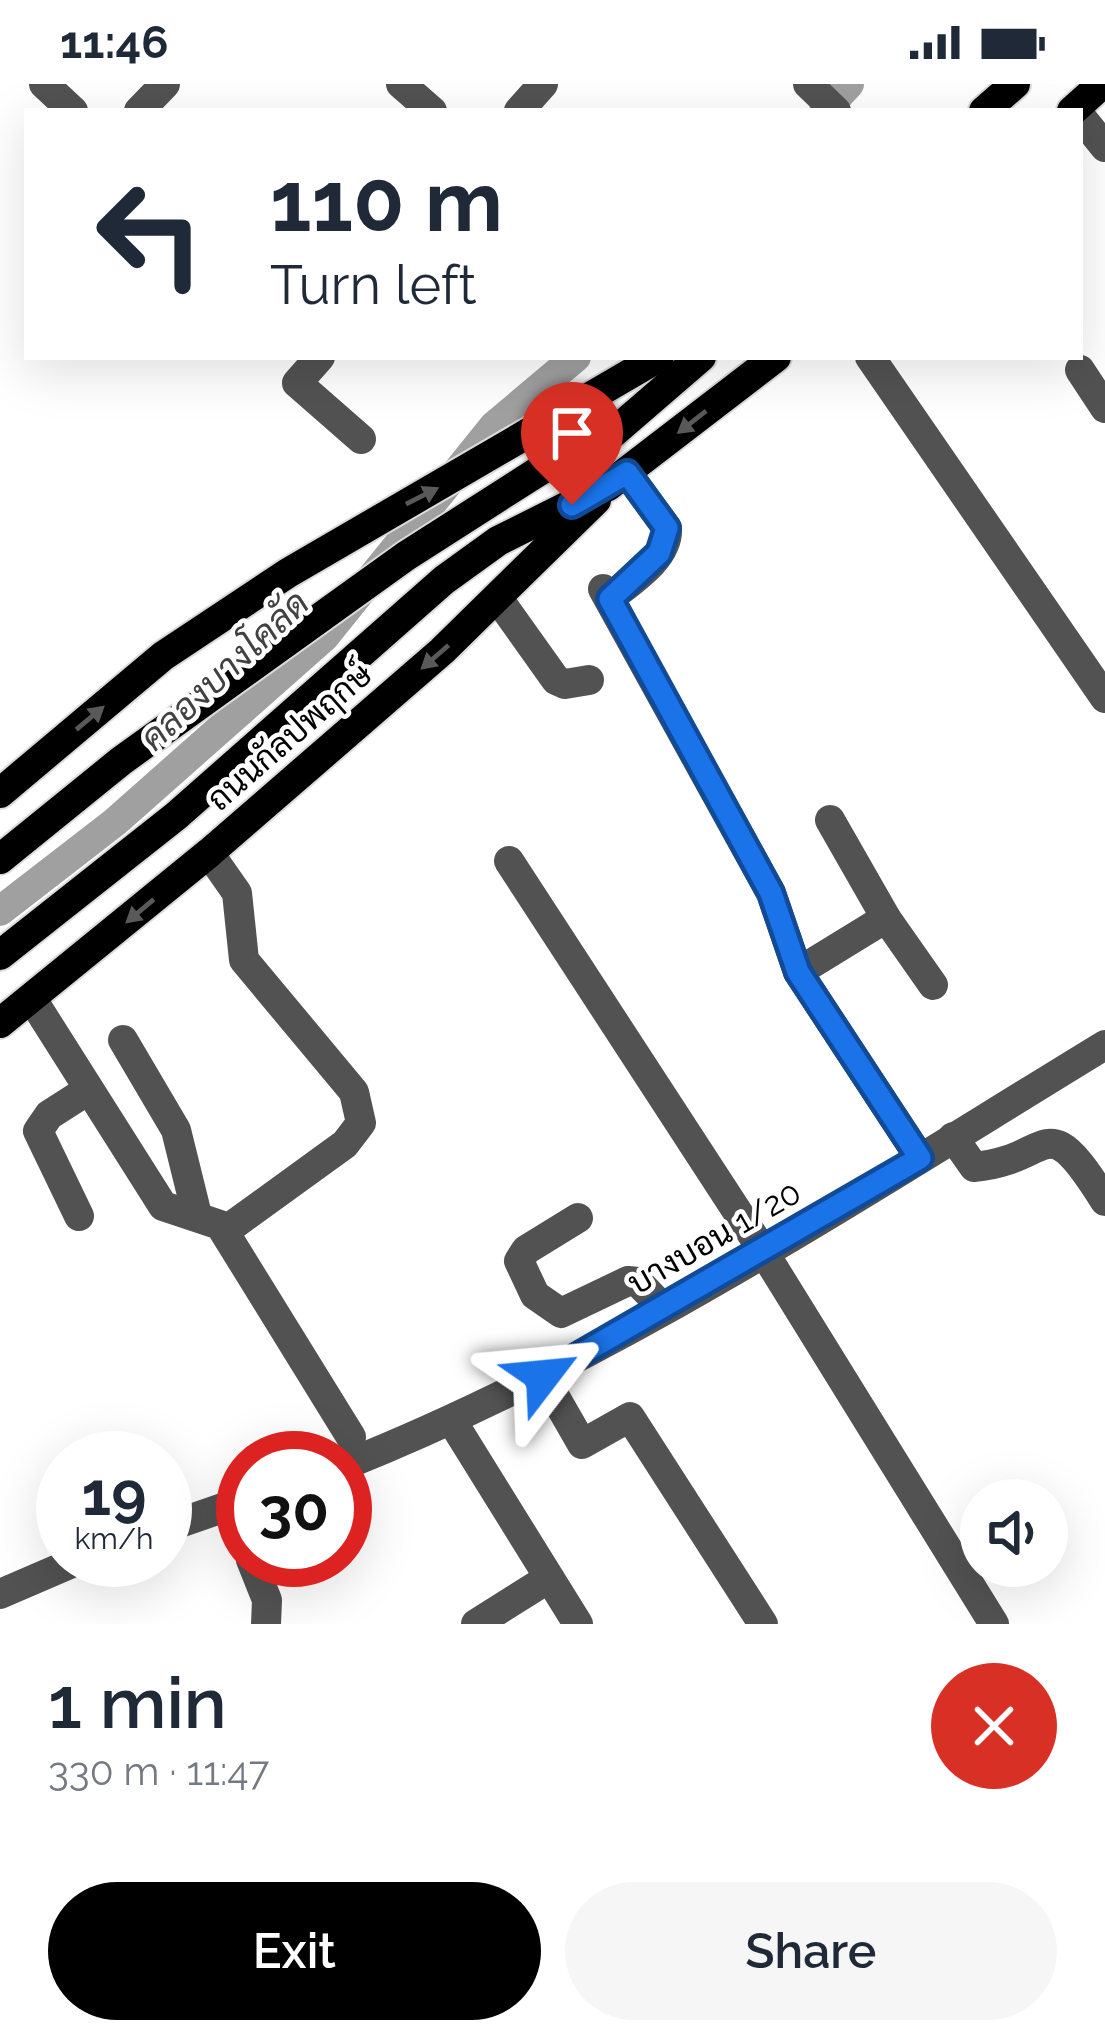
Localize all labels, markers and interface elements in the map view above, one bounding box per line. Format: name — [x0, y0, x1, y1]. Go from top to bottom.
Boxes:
text: 11:46 — [60, 16, 169, 69]
text: 110 m — [270, 152, 503, 251]
icon: left — [72, 156, 228, 312]
text: Turn left — [270, 253, 477, 317]
pin — [521, 382, 623, 505]
icon: arrive — [539, 400, 605, 466]
one-way arrow — [677, 409, 708, 434]
one-way arrow — [404, 486, 439, 506]
water label: คลองบางโคลัด — [131, 581, 317, 759]
one-way arrow — [420, 643, 450, 670]
street label: ถนนกัลปพฤกษ์ — [199, 654, 380, 818]
one-way arrow — [74, 705, 105, 731]
one-way arrow — [124, 898, 155, 924]
street label: บางบอน 1/20 — [621, 1172, 808, 1303]
position arrow — [480, 1313, 606, 1439]
speed limit sign: 30 — [216, 1431, 372, 1587]
text: 19 — [82, 1459, 146, 1529]
map controls — [960, 1479, 1068, 1587]
button: sound — [960, 1479, 1068, 1587]
text: km/h — [74, 1521, 154, 1556]
text: 1 min — [48, 1660, 227, 1745]
button: close — [931, 1663, 1057, 1789]
text: 330 m · 11:47 — [48, 1748, 269, 1794]
button: Exit — [48, 1882, 541, 2020]
button: Share — [565, 1882, 1057, 2020]

